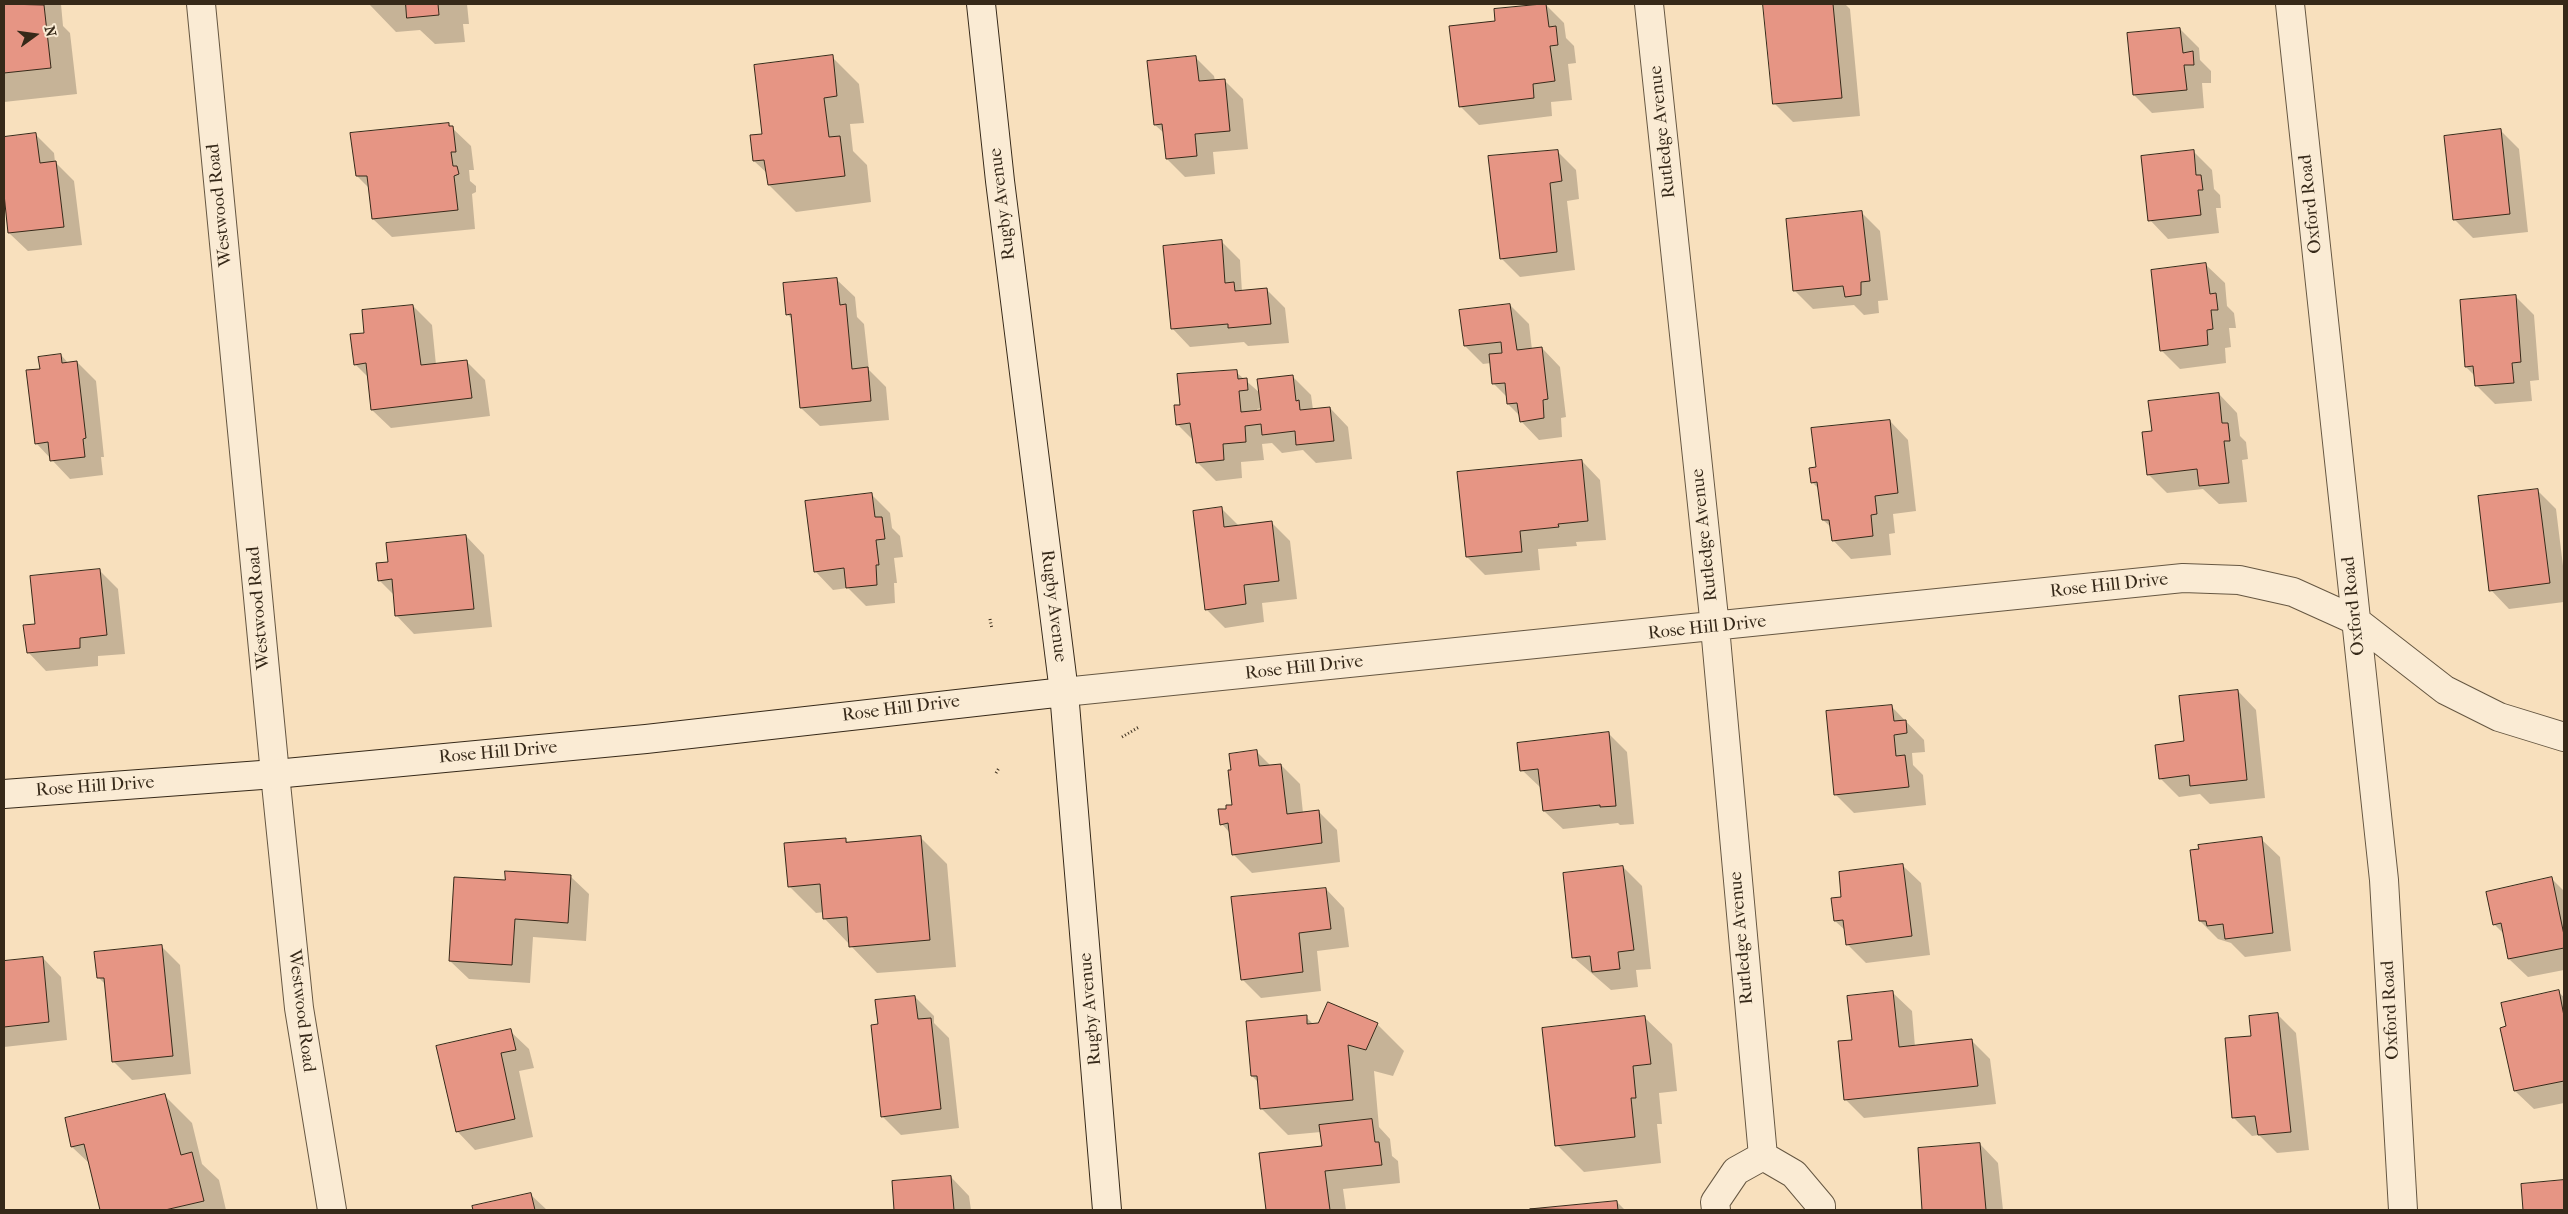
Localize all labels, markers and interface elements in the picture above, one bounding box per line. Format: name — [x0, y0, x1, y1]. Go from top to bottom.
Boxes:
north arrow — [10, 10, 60, 60]
text: N — [41, 24, 60, 38]
street label: Rutledge Avenue — [1645, 65, 1681, 199]
street label: Westwood Road — [203, 142, 237, 268]
street label: Rugby Avenue — [985, 147, 1021, 261]
street label: Oxford Road — [2295, 153, 2327, 255]
street label: Rutledge Avenue — [1687, 468, 1723, 602]
street label: Westwood Road — [243, 546, 275, 670]
street label: Rugby Avenue — [1035, 549, 1071, 663]
street label: Oxford Road — [2338, 555, 2370, 657]
street label: Rose Hill Drive — [2049, 569, 2169, 603]
street label: Rose Hill Drive — [1647, 611, 1767, 645]
street label: Rose Hill Drive — [1244, 651, 1364, 685]
street label: Rose Hill Drive — [841, 691, 961, 727]
street label: Rose Hill Drive — [438, 737, 558, 769]
street label: Rose Hill Drive — [35, 772, 155, 802]
street label: Rutledge Avenue — [1725, 871, 1759, 1005]
street label: Westwood Road — [283, 948, 319, 1074]
street label: Rugby Avenue — [1075, 952, 1107, 1066]
street label: Oxford Road — [2378, 960, 2404, 1060]

